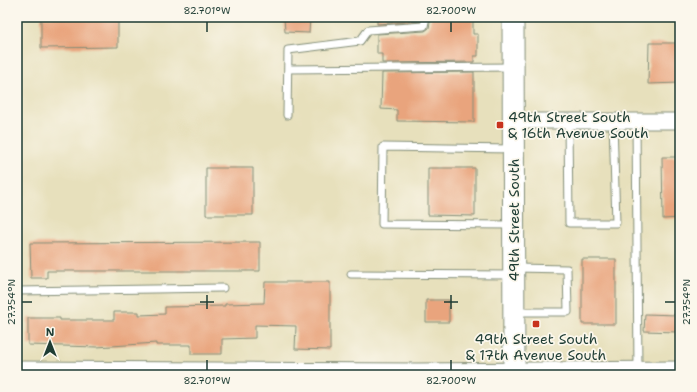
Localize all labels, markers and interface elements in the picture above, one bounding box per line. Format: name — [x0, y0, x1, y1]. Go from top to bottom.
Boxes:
text: 82.701°W — [183, 4, 231, 17]
text: 82.700°W — [426, 4, 477, 17]
place label: 49th Street South & 16th Avenue South — [508, 108, 649, 142]
marker: 49th Street South & 16th Avenue South — [495, 120, 505, 130]
street label: 49th Street South — [505, 159, 523, 281]
text: 27.754°N — [5, 279, 18, 325]
text: 27.754°N — [680, 279, 693, 325]
marker: 49th Street South & 17th Avenue South — [531, 319, 541, 329]
north arrow — [30, 322, 70, 362]
text: N — [46, 325, 55, 340]
place label: 49th Street South & 17th Avenue South — [466, 330, 606, 364]
text: 82.701°W — [183, 374, 231, 387]
text: 82.700°W — [426, 374, 477, 387]

